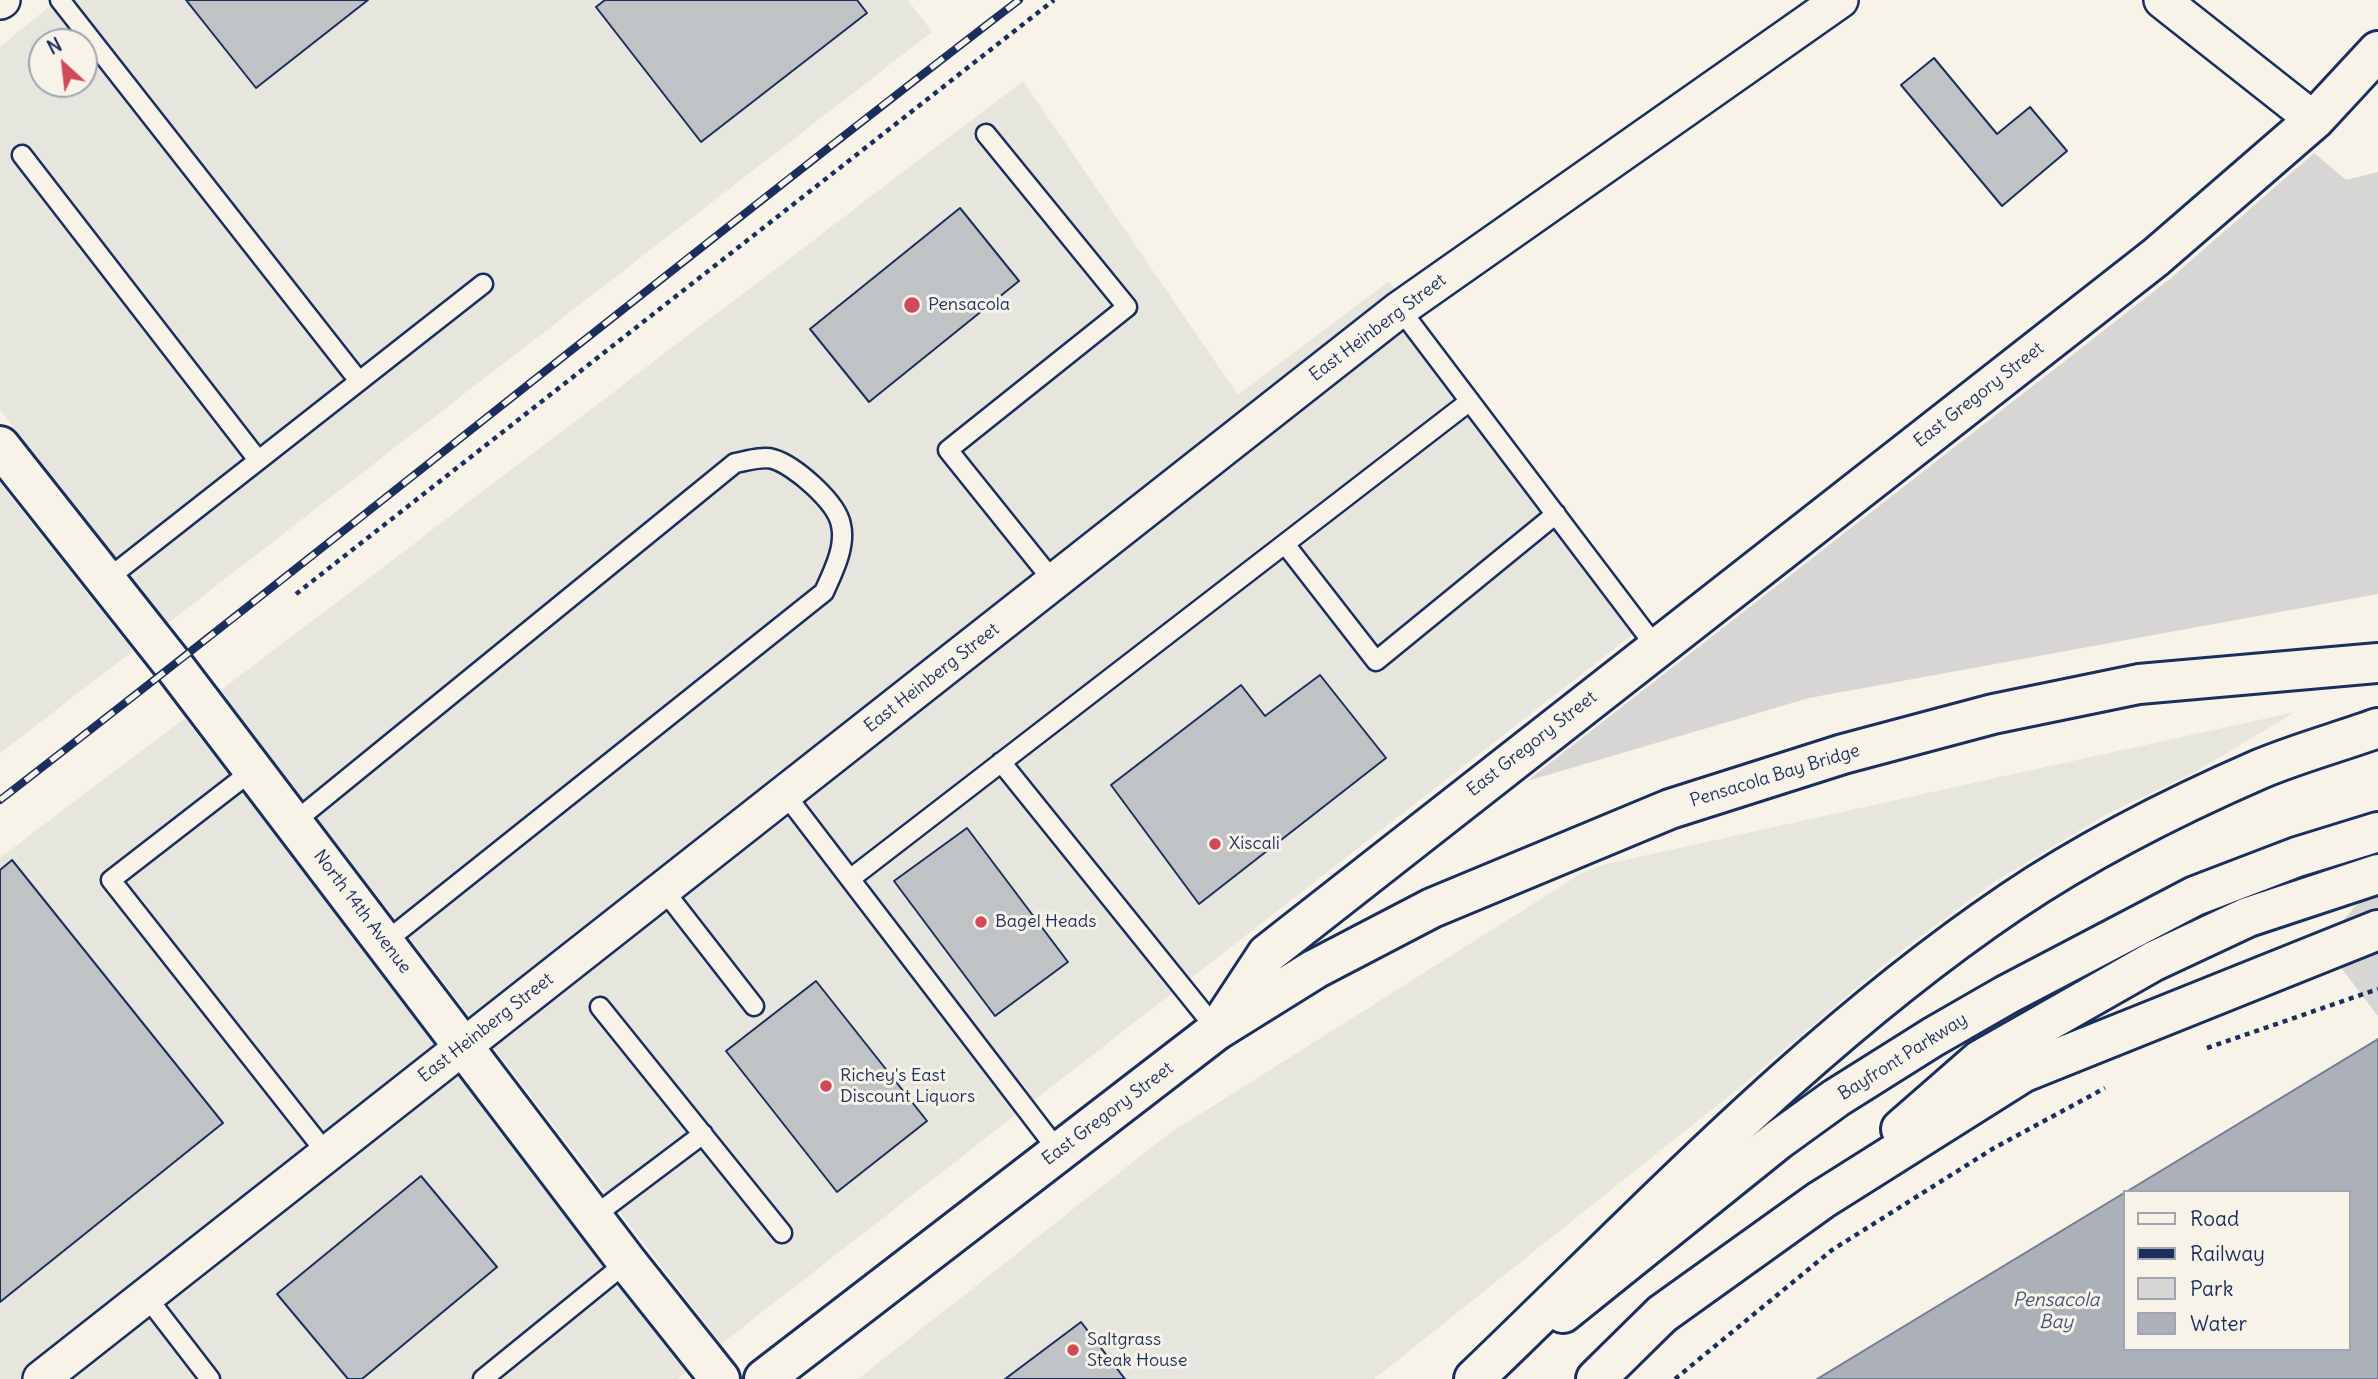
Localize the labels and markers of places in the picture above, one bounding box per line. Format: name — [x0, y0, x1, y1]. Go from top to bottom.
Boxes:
place label: Pensacola — [928, 294, 1010, 316]
marker: Pensacola — [902, 295, 922, 315]
place label: Xiscali — [1229, 833, 1280, 855]
marker: Xiscali — [1207, 836, 1223, 852]
place label: Bagel Heads — [995, 911, 1097, 933]
marker: Bagel Heads — [973, 914, 989, 930]
place label: Richey's East Discount Liquors — [840, 1065, 975, 1108]
marker: Richey's East Discount Liquors — [818, 1078, 834, 1094]
place label: Saltgrass Steak House — [1087, 1329, 1187, 1372]
marker: Saltgrass Steak House — [1065, 1342, 1081, 1358]

